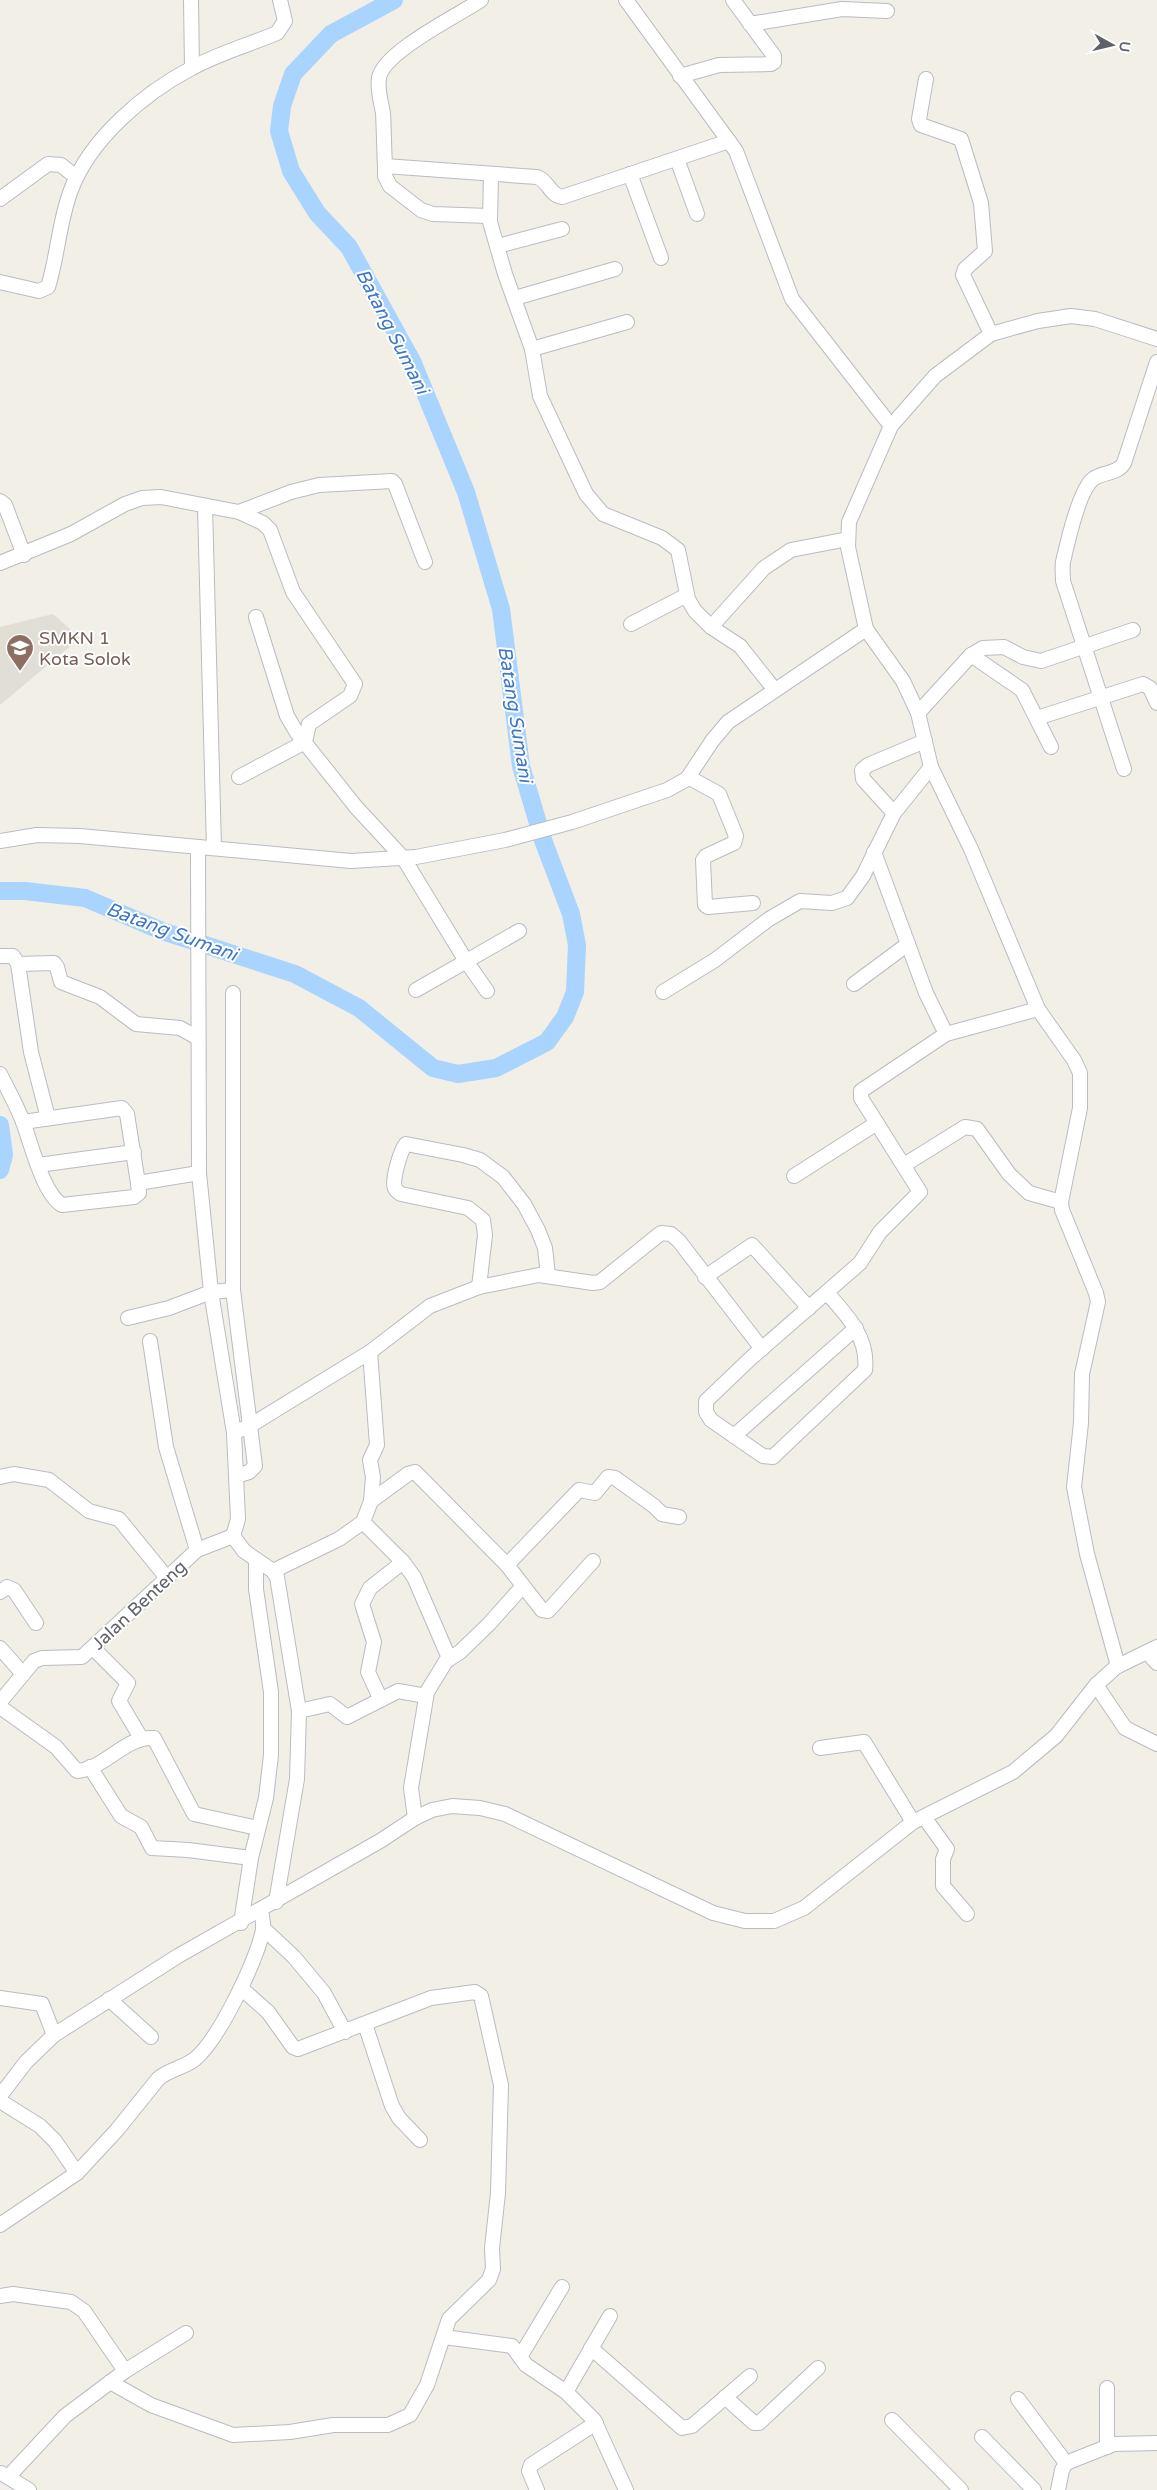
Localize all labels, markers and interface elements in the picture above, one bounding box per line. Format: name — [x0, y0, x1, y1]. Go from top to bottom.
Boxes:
north arrow — [1087, 20, 1137, 70]
text: U — [1115, 40, 1134, 53]
water label: Batang Sumani — [351, 265, 434, 400]
place label: SMKN 1 Kota Solok — [39, 627, 131, 670]
school or university icon: SMKN 1 Kota Solok — [5, 633, 35, 672]
water label: Batang Sumani — [493, 644, 537, 786]
water label: Batang Sumani — [103, 898, 242, 967]
street label: Jalan Benteng — [87, 1556, 191, 1654]

